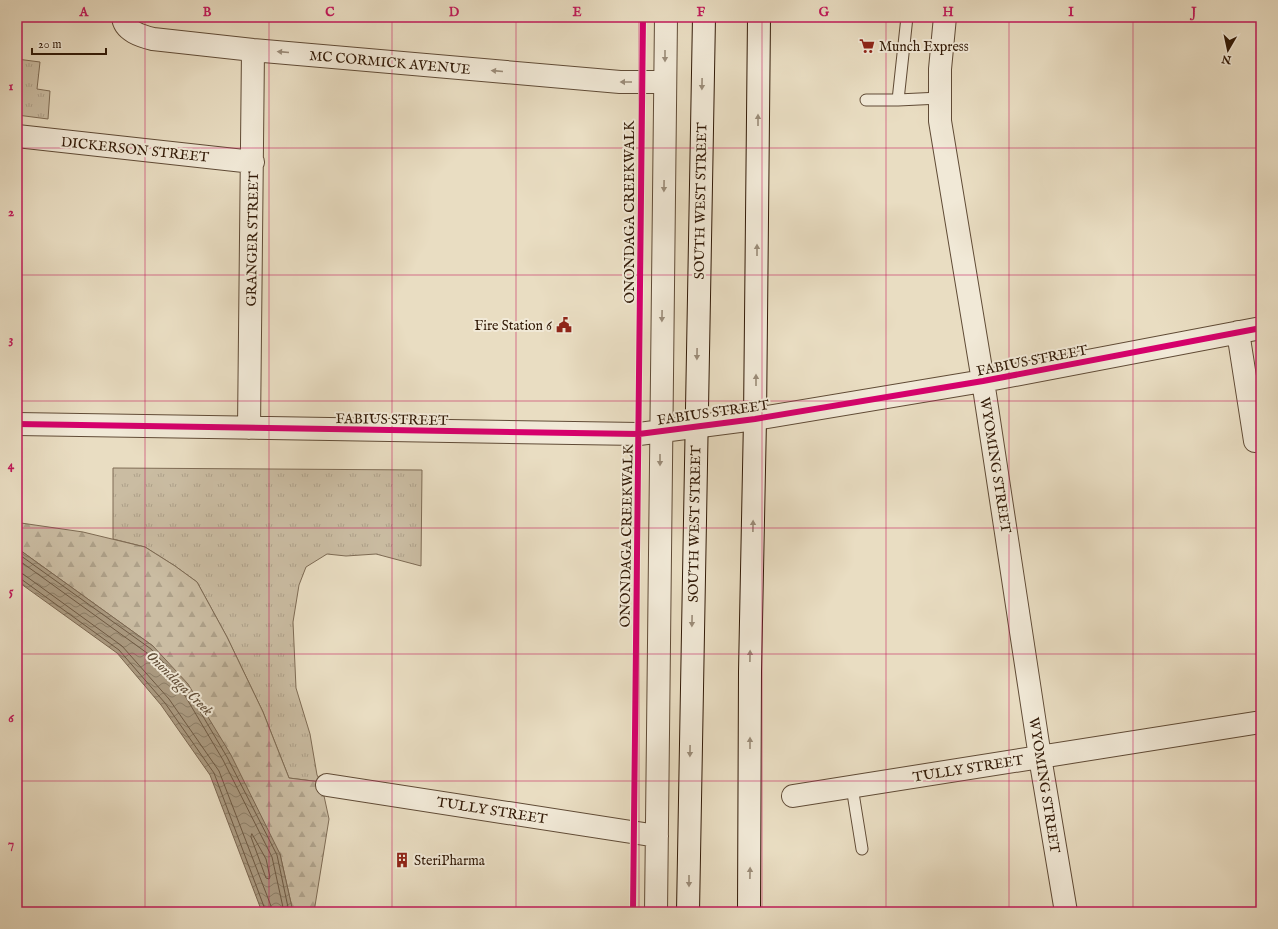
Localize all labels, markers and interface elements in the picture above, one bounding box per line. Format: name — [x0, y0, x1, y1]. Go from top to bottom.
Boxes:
text: A — [79, 4, 90, 21]
text: B — [203, 4, 212, 21]
text: C — [325, 4, 335, 21]
text: D — [449, 4, 460, 21]
text: E — [572, 4, 582, 21]
text: F — [697, 4, 706, 21]
text: G — [819, 4, 830, 21]
text: H — [942, 4, 954, 21]
text: I — [1068, 4, 1074, 21]
text: J — [1189, 4, 1197, 21]
scale bar — [32, 30, 106, 56]
north arrow — [1208, 30, 1248, 70]
text: 20 m — [38, 37, 61, 52]
supermarket icon: Munch Express — [858, 37, 876, 55]
place label: Munch Express — [879, 38, 969, 56]
street label: MC CORMICK AVENUE — [309, 47, 472, 79]
one-way arrow — [277, 49, 290, 56]
one-way arrow — [662, 50, 668, 63]
text: N — [1220, 51, 1233, 67]
one-way arrow — [491, 67, 503, 74]
text: 1 — [9, 78, 14, 95]
one-way arrow — [699, 78, 706, 90]
one-way arrow — [619, 79, 632, 85]
one-way arrow — [755, 113, 761, 126]
street label: ONONDAGA CREEKWALK — [621, 120, 639, 303]
street label: SOUTH WEST STREET — [691, 122, 711, 280]
street label: DICKERSON STREET — [60, 133, 211, 167]
street label: GRANGER STREET — [243, 171, 263, 307]
one-way arrow — [661, 180, 667, 193]
text: 2 — [8, 204, 14, 221]
one-way arrow — [754, 243, 760, 256]
one-way arrow — [659, 310, 665, 323]
public building icon: Fire Station 6 — [555, 316, 573, 334]
place label: Fire Station 6 — [474, 317, 553, 335]
text: 3 — [9, 331, 14, 348]
street label: FABIUS STREET — [975, 341, 1090, 381]
one-way arrow — [694, 348, 700, 361]
one-way arrow — [753, 373, 759, 386]
street label: FABIUS STREET — [656, 396, 771, 430]
street label: WYOMING STREET — [975, 396, 1015, 535]
street label: FABIUS STREET — [335, 410, 449, 430]
street label: ONONDAGA CREEKWALK — [616, 444, 638, 628]
street label: SOUTH WEST STREET — [685, 445, 705, 603]
one-way arrow — [657, 454, 663, 467]
text: 4 — [8, 457, 15, 474]
one-way arrow — [750, 519, 756, 532]
text: 5 — [9, 583, 14, 600]
one-way arrow — [689, 615, 695, 628]
water label: Onondaga Creek — [141, 647, 217, 721]
one-way arrow — [747, 649, 753, 662]
text: 6 — [8, 710, 14, 727]
street label: WYOMING STREET — [1024, 716, 1064, 855]
one-way arrow — [747, 736, 753, 749]
one-way arrow — [687, 745, 693, 758]
street label: TULLY STREET — [912, 751, 1026, 787]
street label: TULLY STREET — [435, 793, 549, 829]
text: 7 — [8, 836, 14, 853]
building icon: SteriPharma — [393, 851, 411, 869]
place label: SteriPharma — [414, 852, 486, 870]
one-way arrow — [746, 867, 753, 879]
one-way arrow — [686, 875, 692, 888]

